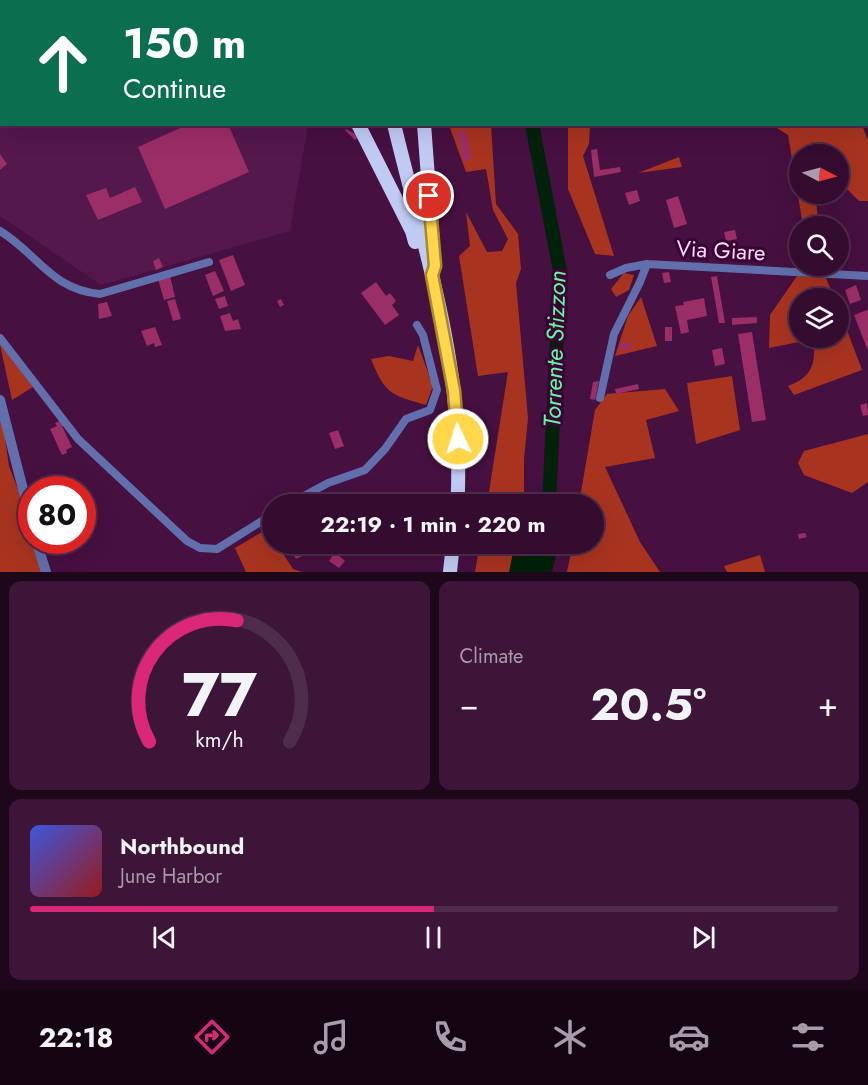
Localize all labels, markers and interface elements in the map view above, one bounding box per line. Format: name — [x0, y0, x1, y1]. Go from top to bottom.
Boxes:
text: 150 m — [123, 13, 246, 74]
icon: ahead — [24, 24, 102, 102]
text: Continue — [123, 69, 226, 108]
north arrow — [789, 144, 849, 204]
map controls — [789, 144, 849, 348]
pin — [403, 170, 454, 221]
icon: arrive — [412, 179, 445, 212]
button: search — [789, 216, 849, 276]
street label: Via Giare — [676, 232, 766, 268]
water label: Torrente Stizzon — [534, 270, 575, 428]
button: layers — [789, 288, 849, 348]
position arrow — [426, 407, 490, 471]
speed limit sign: 80 — [18, 476, 96, 554]
text: 22:19 · 1 min · 220 m — [320, 508, 546, 540]
text: Climate — [460, 642, 523, 671]
text: 77 — [182, 649, 257, 739]
text: 20.5° — [590, 672, 706, 737]
text: − — [460, 681, 479, 728]
text: + — [818, 681, 838, 728]
text: km/h — [195, 725, 243, 756]
text: Northbound — [120, 830, 244, 862]
text: June Harbor — [120, 862, 222, 891]
icon: previous — [148, 921, 181, 954]
icon: pause — [417, 921, 450, 954]
icon: next — [687, 921, 720, 954]
icon: directions — [191, 1016, 233, 1058]
icon: music — [310, 1016, 352, 1058]
icon: phone — [429, 1016, 471, 1058]
icon: climate — [549, 1016, 591, 1058]
icon: car — [668, 1016, 710, 1058]
icon: filters — [787, 1016, 829, 1058]
text: 22:18 — [39, 1018, 113, 1057]

